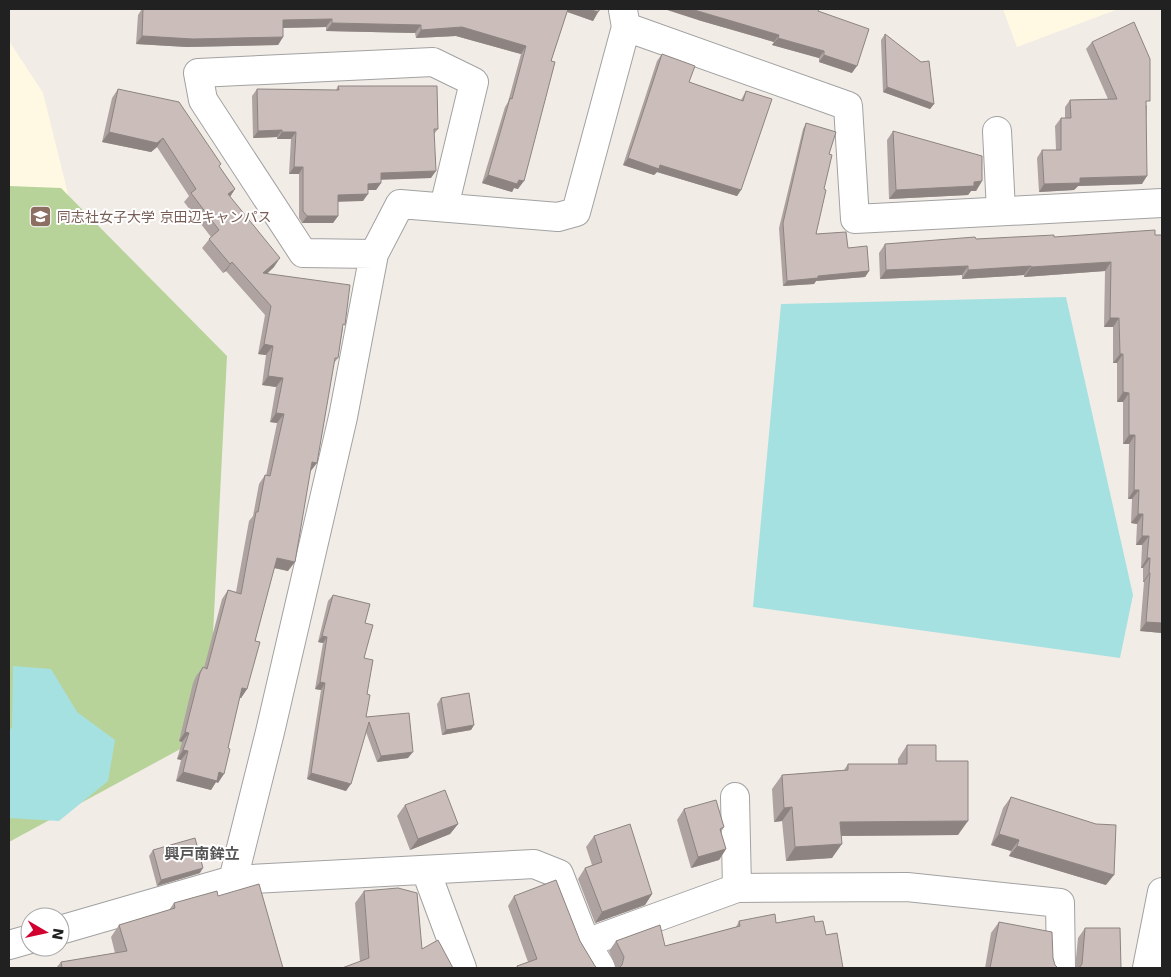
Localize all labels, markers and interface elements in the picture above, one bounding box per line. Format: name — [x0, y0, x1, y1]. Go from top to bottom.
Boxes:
school or university icon: 同志社女子大学 京田辺キャンパス — [29, 205, 53, 229]
place label: 同志社女子大学 京田辺キャンパス — [57, 209, 271, 225]
district label: 興戸南鉾立 — [164, 845, 240, 863]
north arrow — [20, 907, 70, 957]
text: N — [49, 927, 67, 941]

